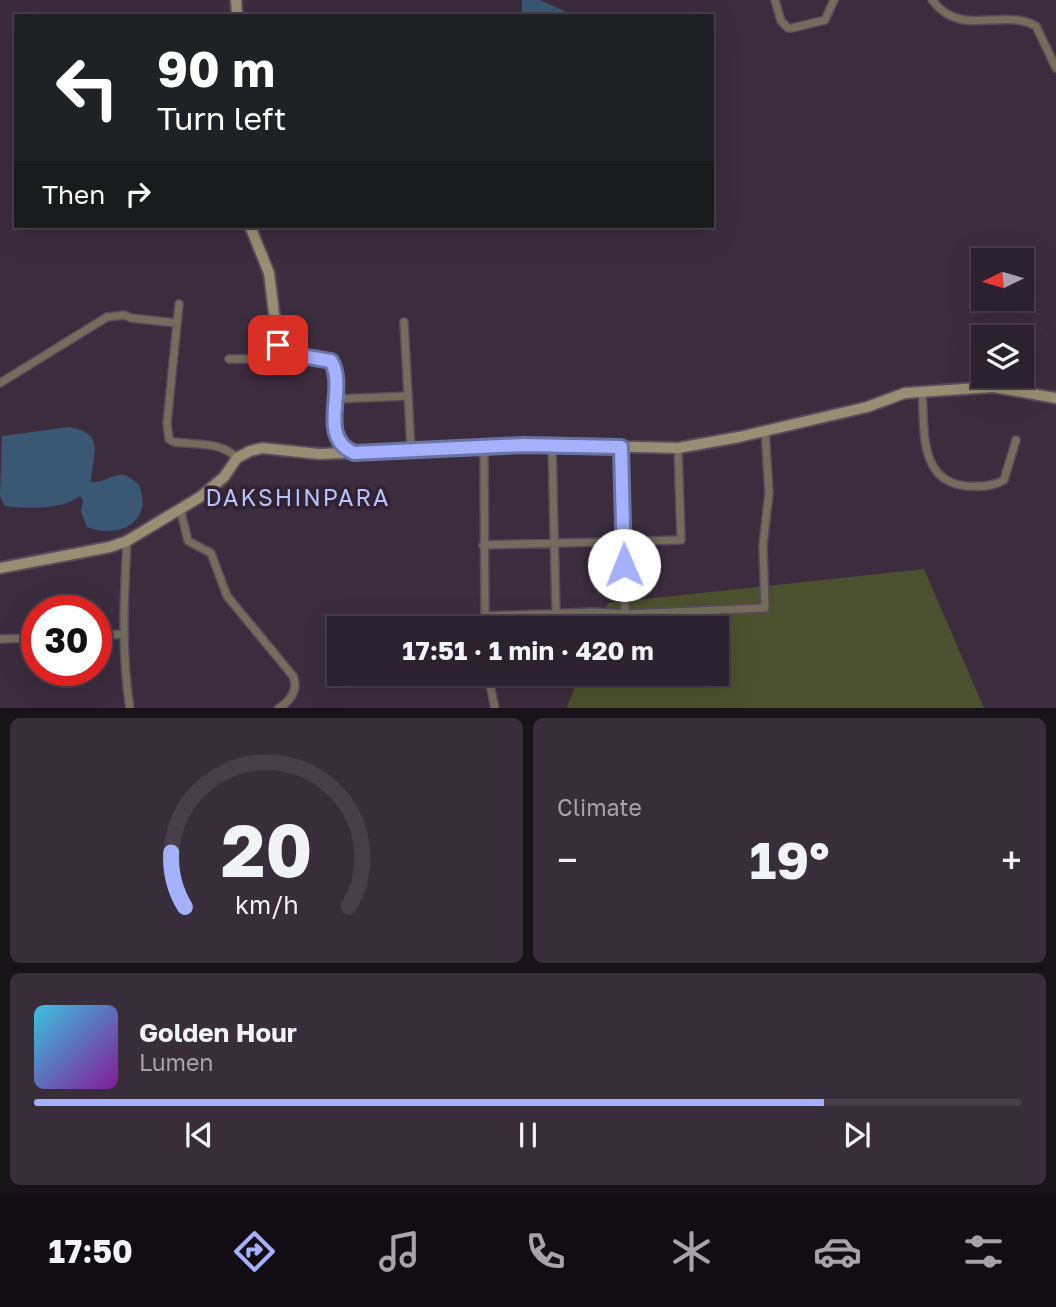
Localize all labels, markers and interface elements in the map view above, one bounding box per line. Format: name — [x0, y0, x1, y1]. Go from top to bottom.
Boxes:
text: 90 m — [157, 39, 275, 98]
icon: left — [42, 42, 133, 133]
text: Turn left — [157, 99, 286, 137]
icon: right — [119, 175, 157, 213]
text: Then — [42, 179, 105, 210]
north arrow — [971, 248, 1034, 312]
map controls — [971, 248, 1034, 388]
pin — [248, 315, 308, 375]
button: layers — [971, 325, 1034, 388]
icon: arrive — [259, 326, 297, 364]
district label: DAKSHINPARA — [205, 483, 391, 511]
position arrow — [587, 528, 661, 602]
speed limit sign: 30 — [21, 595, 112, 686]
text: 17:51 · 1 min · 420 m — [402, 635, 654, 666]
text: Climate — [557, 793, 642, 821]
text: 20 — [221, 806, 312, 893]
text: 19° — [749, 828, 830, 890]
text: − — [557, 837, 578, 882]
text: + — [1001, 837, 1022, 882]
text: km/h — [235, 888, 298, 919]
text: Golden Hour — [139, 1017, 297, 1048]
text: Lumen — [139, 1048, 213, 1076]
icon: previous — [180, 1116, 218, 1154]
icon: pause — [509, 1116, 547, 1154]
icon: next — [838, 1116, 876, 1154]
icon: directions — [230, 1227, 279, 1276]
icon: music — [375, 1227, 424, 1276]
icon: phone — [521, 1227, 570, 1276]
icon: climate — [667, 1227, 716, 1276]
icon: car — [813, 1227, 862, 1276]
icon: filters — [959, 1227, 1008, 1276]
text: 17:50 — [48, 1232, 133, 1270]

